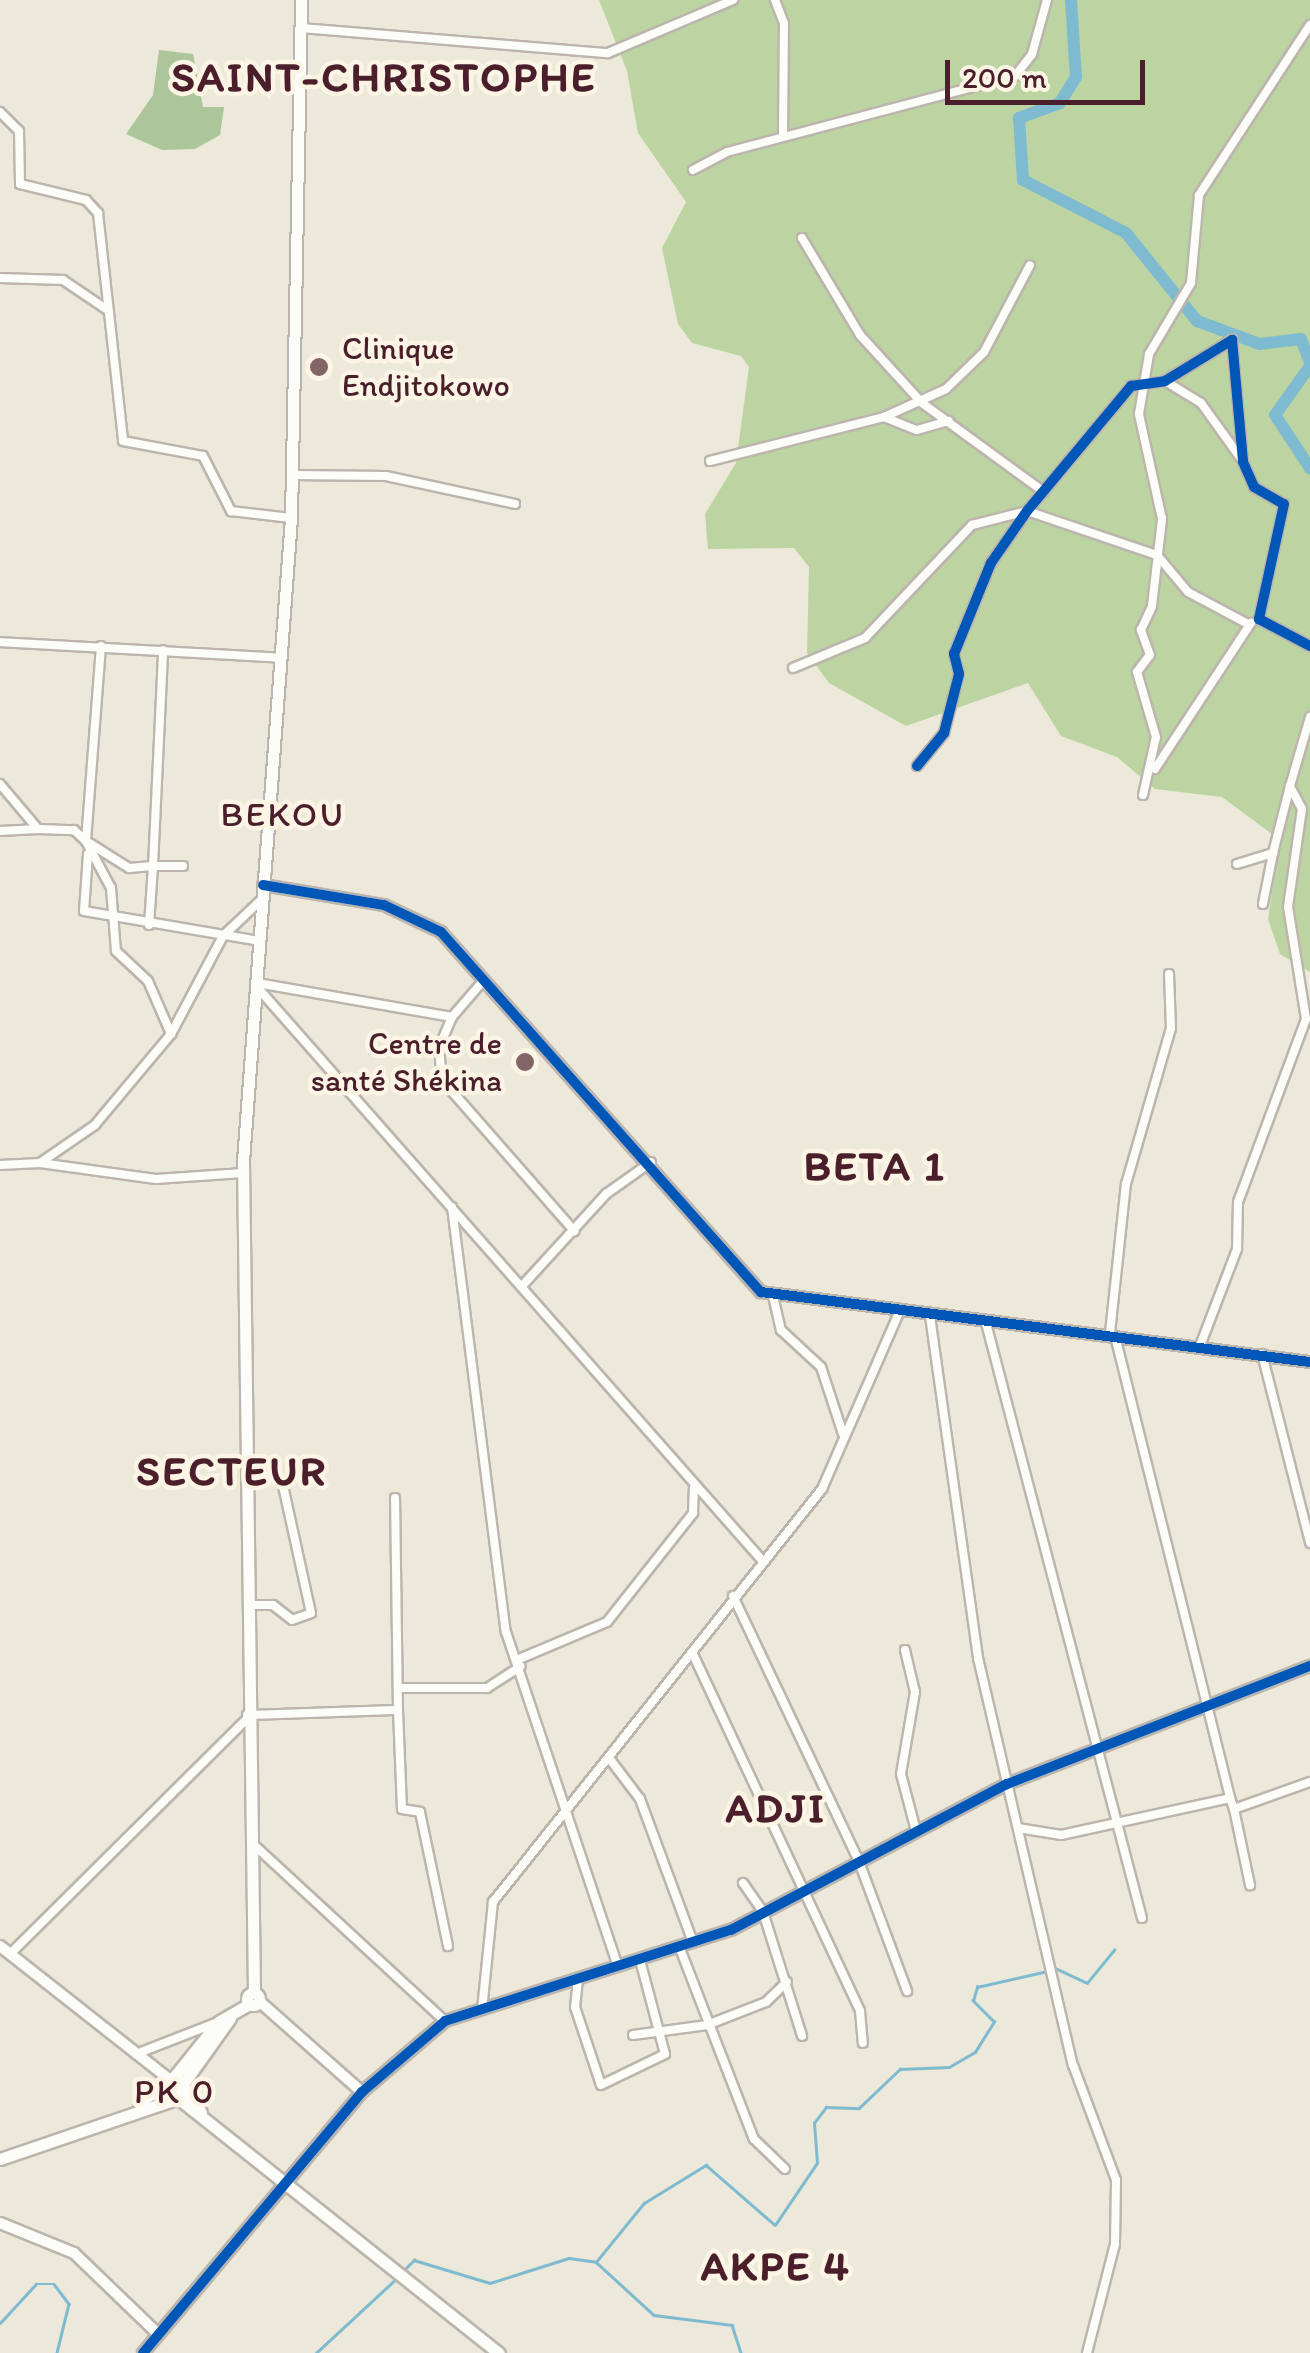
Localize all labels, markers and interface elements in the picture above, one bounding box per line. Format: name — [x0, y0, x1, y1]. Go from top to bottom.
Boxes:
scale bar — [950, 40, 1150, 102]
district label: SAINT-CHRISTOPHE — [173, 52, 595, 102]
text: 200 m — [962, 59, 1047, 96]
place label: Clinique Endjitokowo — [342, 330, 510, 405]
marker: Clinique Endjitokowo — [306, 354, 332, 380]
district label: BEKOU — [221, 793, 345, 835]
place label: Centre de santé Shékina — [311, 1025, 502, 1100]
marker: Centre de santé Shékina — [512, 1049, 538, 1075]
district label: BETA 1 — [803, 1141, 947, 1191]
district label: SECTEUR — [136, 1446, 328, 1496]
district label: ADJI — [729, 1783, 823, 1833]
district label: PK 0 — [134, 2070, 216, 2112]
district label: AKPE 4 — [701, 2241, 851, 2291]

